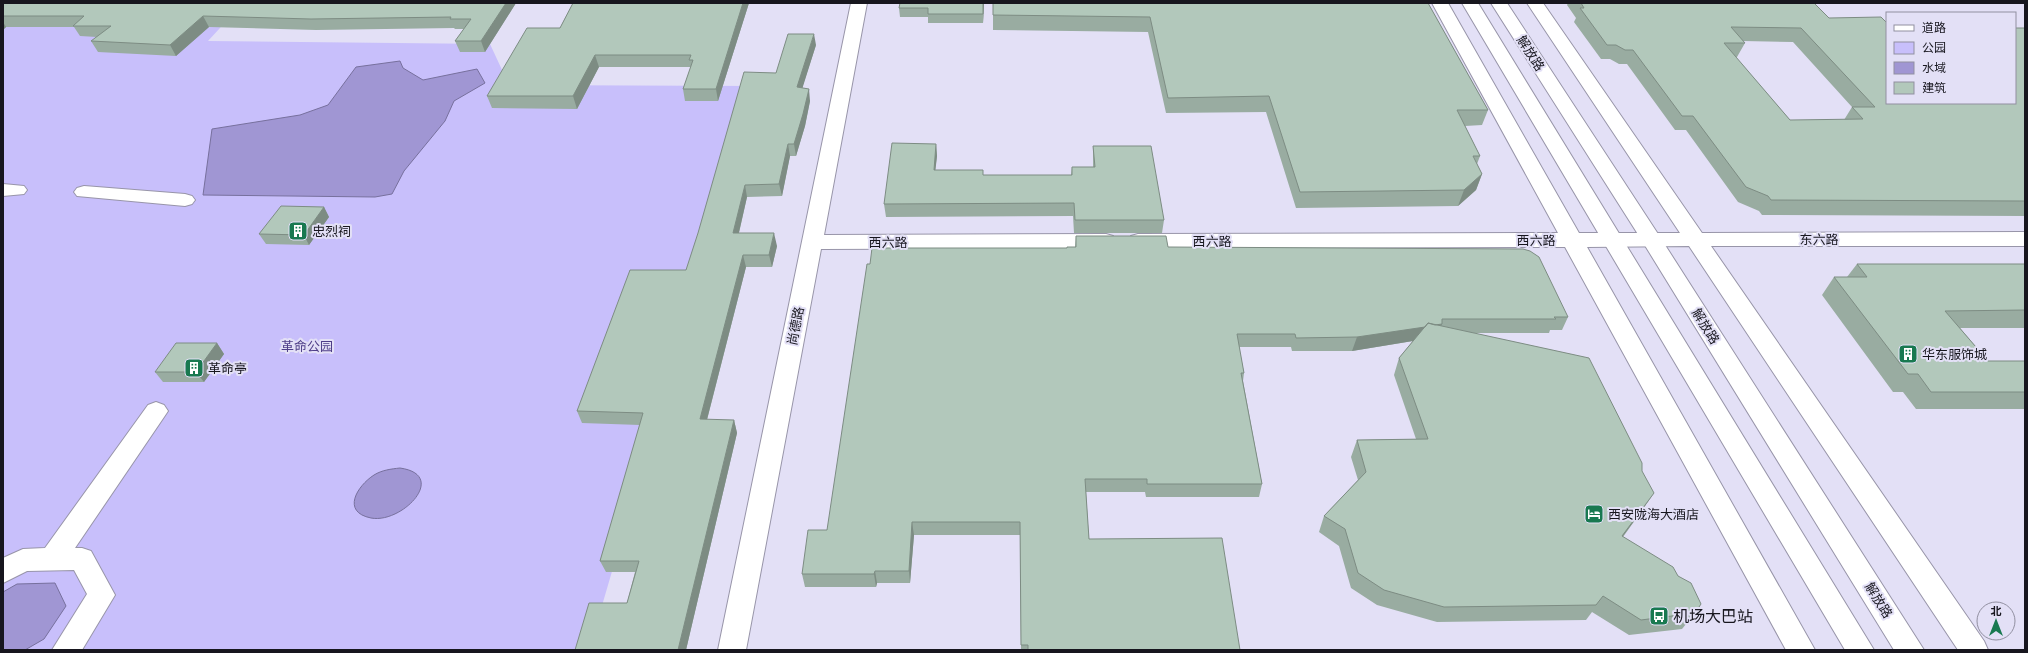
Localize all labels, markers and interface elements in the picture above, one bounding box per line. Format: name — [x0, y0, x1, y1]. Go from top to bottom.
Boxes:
legend — [1886, 12, 2016, 104]
text: 道路 — [1922, 20, 1946, 35]
street label: 解放路 — [1514, 32, 1548, 74]
text: 公园 — [1922, 40, 1946, 55]
text: 水域 — [1922, 60, 1946, 75]
text: 建筑 — [1922, 80, 1946, 95]
building icon: 忠烈祠 — [287, 220, 309, 242]
place label: 忠烈祠 — [312, 223, 351, 239]
street label: 东六路 — [1799, 231, 1839, 247]
street label: 西六路 — [1516, 232, 1556, 248]
street label: 西六路 — [1192, 233, 1232, 249]
street label: 西六路 — [868, 234, 908, 250]
street label: 尚德路 — [783, 305, 807, 347]
street label: 解放路 — [1689, 305, 1723, 347]
park label: 革命公园 — [281, 338, 333, 354]
building icon: 华东服饰城 — [1897, 343, 1919, 365]
place label: 华东服饰城 — [1922, 346, 1987, 362]
building icon: 革命亭 — [183, 357, 205, 379]
place label: 革命亭 — [208, 360, 247, 376]
hotel icon: 西安陇海大酒店 — [1583, 503, 1605, 525]
place label: 西安陇海大酒店 — [1608, 506, 1699, 522]
street label: 解放路 — [1862, 579, 1896, 621]
north arrow — [1976, 601, 2016, 641]
text: 北 — [1991, 604, 2002, 618]
bus stop icon: 机场大巴站 — [1648, 605, 1670, 627]
place label: 机场大巴站 — [1673, 606, 1753, 626]

